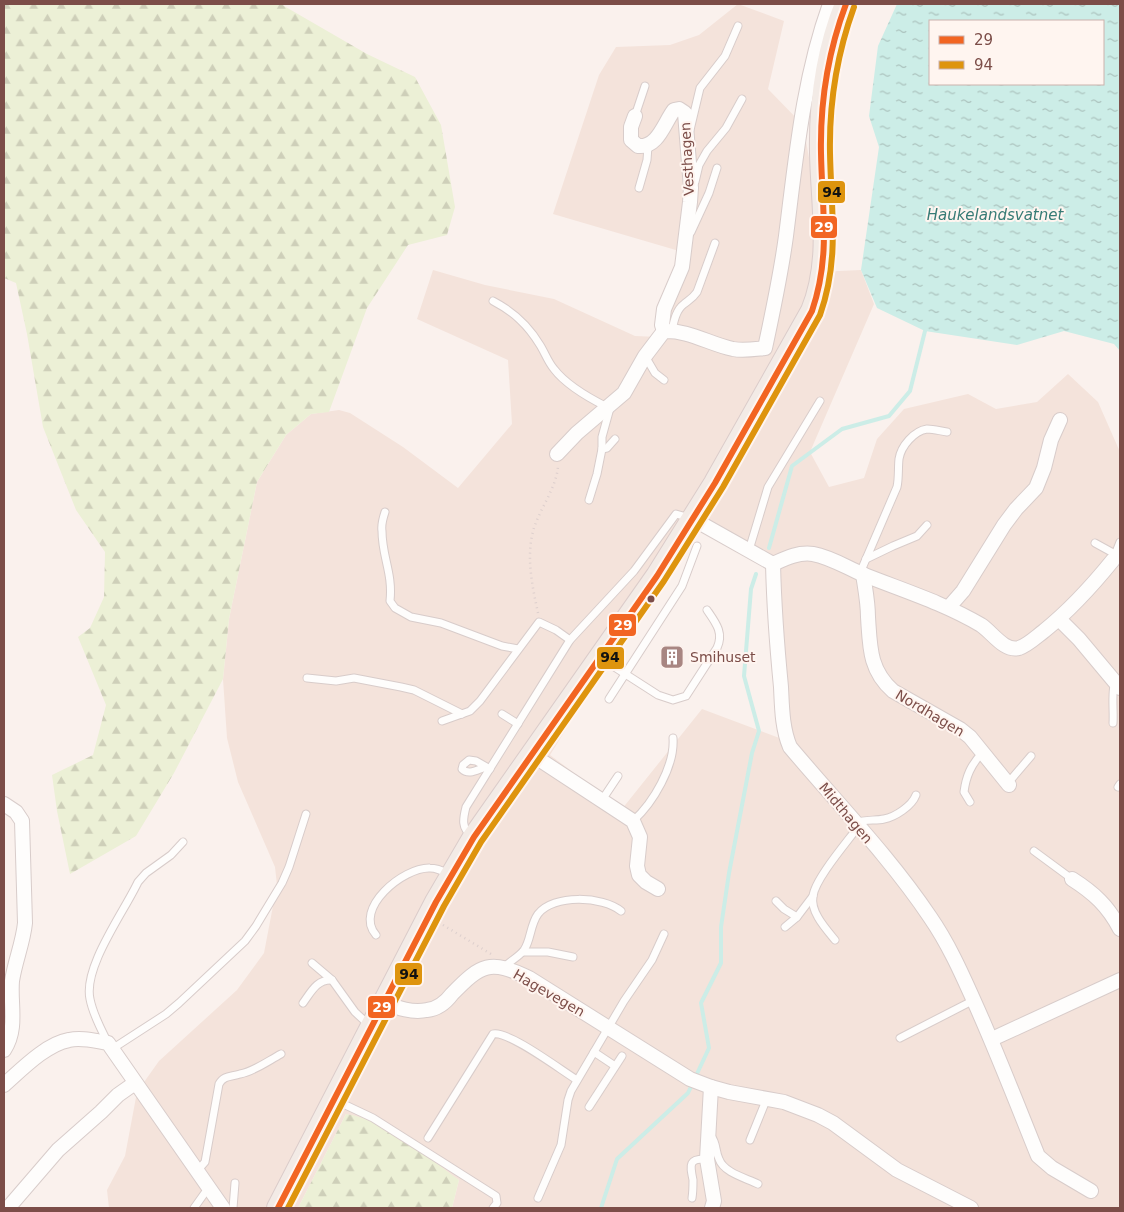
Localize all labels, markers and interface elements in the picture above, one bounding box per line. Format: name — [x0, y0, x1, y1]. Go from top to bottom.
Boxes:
legend — [929, 20, 1104, 85]
text: 29 — [974, 31, 993, 49]
text: 94 — [974, 56, 993, 74]
street label: Vesthagen — [677, 122, 697, 196]
line badge: 94 — [817, 180, 846, 204]
text: 94 — [822, 184, 842, 200]
water label: Haukelandsvatnet — [927, 206, 1064, 224]
line badge: 29 — [810, 215, 838, 239]
text: 29 — [814, 219, 834, 235]
unlabelled marker — [646, 594, 656, 604]
line badge: 29 — [608, 613, 637, 637]
text: 29 — [613, 617, 633, 633]
building icon: Smihuset — [659, 644, 685, 670]
line badge: 94 — [596, 646, 625, 670]
text: 94 — [600, 649, 620, 665]
place label: Smihuset — [690, 649, 756, 665]
street label: Nordhagen — [893, 686, 967, 740]
street label: Midthagen — [816, 779, 876, 847]
line badge: 94 — [394, 962, 423, 986]
text: 94 — [399, 966, 419, 982]
street label: Hagevegen — [510, 966, 588, 1020]
line badge: 29 — [367, 995, 396, 1019]
text: 29 — [372, 999, 392, 1015]

